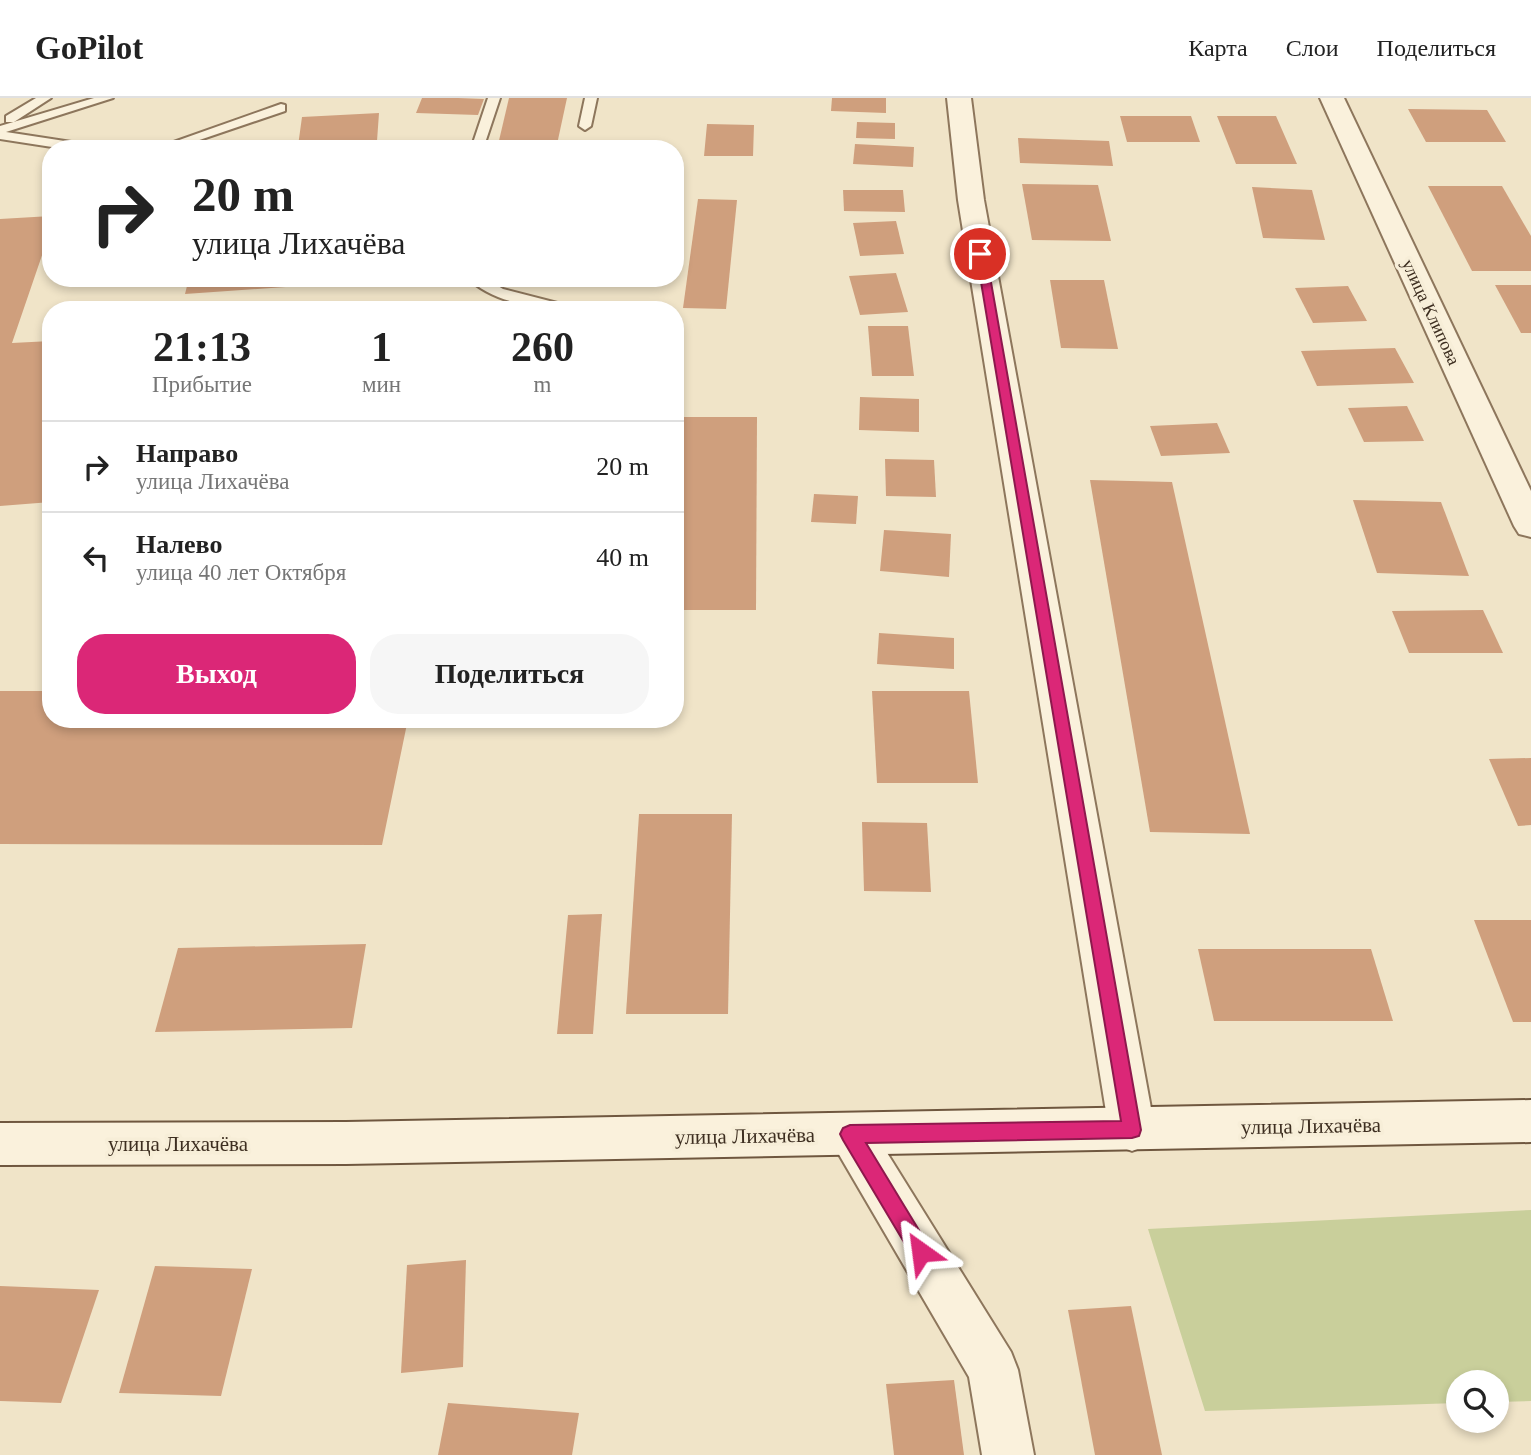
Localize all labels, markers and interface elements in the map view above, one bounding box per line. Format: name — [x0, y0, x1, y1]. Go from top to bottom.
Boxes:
text: GoPilot — [35, 30, 143, 66]
text: Карта — [1188, 35, 1248, 61]
text: Слои — [1286, 35, 1339, 61]
text: Поделиться — [1377, 35, 1496, 61]
text: 20 m — [192, 167, 294, 222]
icon: right — [77, 168, 168, 259]
pin — [950, 224, 1010, 284]
text: улица Лихачёва — [192, 225, 406, 261]
icon: arrive — [961, 235, 999, 273]
street label: улица Клипова — [1398, 256, 1464, 368]
text: 21:13 — [153, 324, 251, 370]
text: 1 — [371, 324, 392, 370]
text: 260 — [511, 324, 574, 370]
text: Прибытие — [152, 372, 252, 397]
text: мин — [362, 372, 401, 397]
text: m — [534, 372, 551, 397]
text: Направо — [136, 439, 238, 468]
icon: right — [77, 448, 115, 486]
text: 20 m — [596, 452, 649, 481]
text: улица Лихачёва — [136, 469, 289, 494]
text: Налево — [136, 530, 222, 559]
icon: left — [77, 539, 115, 577]
text: 40 m — [596, 543, 649, 572]
text: улица 40 лет Октября — [136, 560, 346, 585]
button: Выход — [77, 634, 356, 714]
button: Поделиться — [370, 634, 649, 714]
street label: улица Лихачёва — [1241, 1113, 1382, 1139]
street label: улица Лихачёва — [675, 1123, 816, 1149]
street label: улица Лихачёва — [108, 1132, 249, 1156]
position arrow — [884, 1215, 958, 1289]
map controls — [1446, 1370, 1509, 1433]
button: search — [1446, 1370, 1509, 1433]

